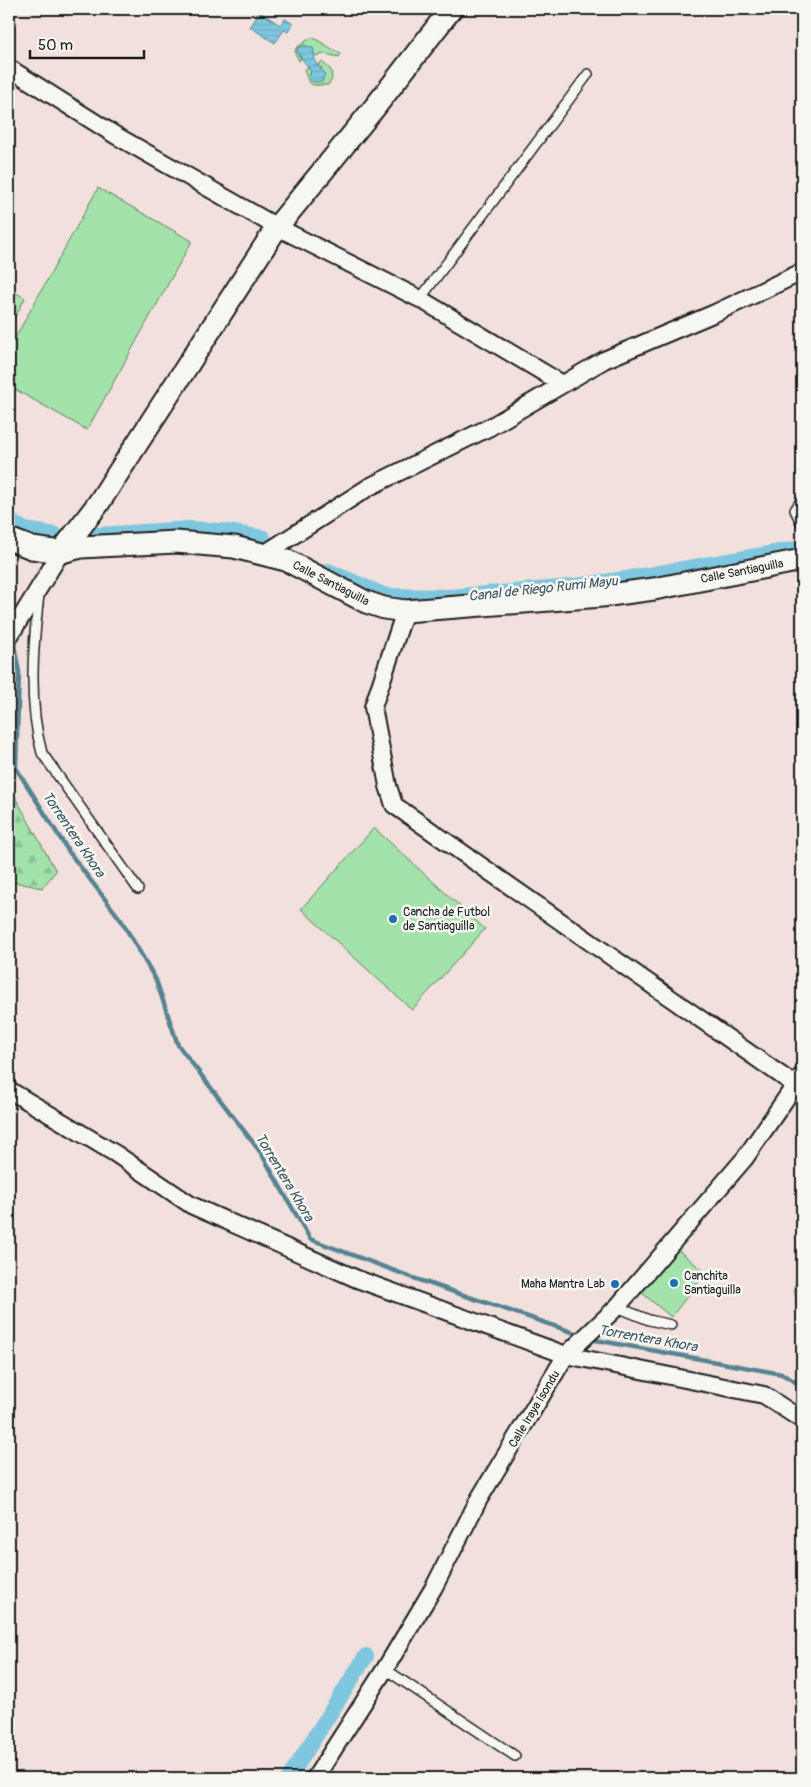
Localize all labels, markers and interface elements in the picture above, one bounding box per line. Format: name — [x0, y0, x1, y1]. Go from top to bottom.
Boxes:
scale bar — [30, 28, 144, 60]
text: 50 m — [38, 36, 73, 55]
street label: Calle Santiaguilla — [699, 556, 785, 587]
street label: Calle Santiaguilla — [290, 558, 372, 609]
water label: Canal de Riego Rumi Mayu — [468, 572, 619, 605]
water label: Torrentera Khora — [39, 788, 109, 882]
place label: Cancha de Futbol de Santiaguilla — [403, 905, 490, 934]
marker: Cancha de Futbol de Santiaguilla — [387, 913, 399, 925]
water label: Torrentera Khora — [252, 1130, 318, 1226]
place label: Canchita Santiaguilla — [684, 1269, 741, 1298]
place label: Maha Mantra Lab — [521, 1277, 605, 1292]
marker: Canchita Santiaguilla — [668, 1277, 680, 1289]
marker: Maha Mantra Lab — [609, 1278, 621, 1290]
water label: Torrentera Khora — [597, 1321, 700, 1356]
street label: Calle Iraya Isondu — [505, 1368, 563, 1451]

